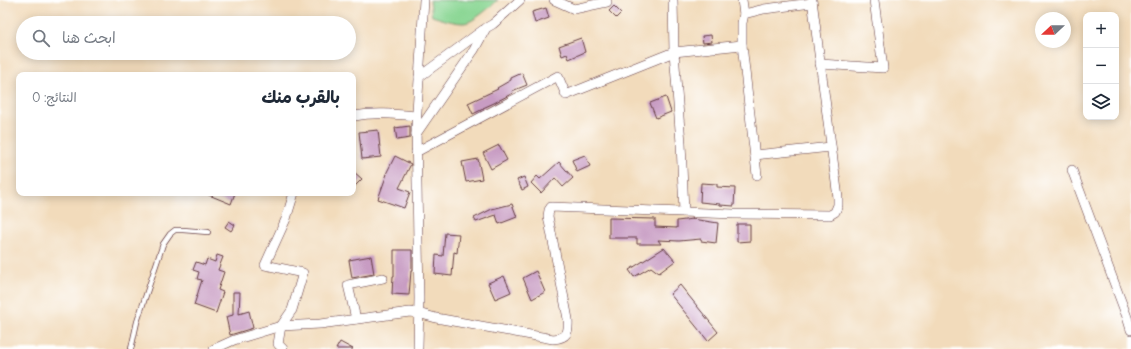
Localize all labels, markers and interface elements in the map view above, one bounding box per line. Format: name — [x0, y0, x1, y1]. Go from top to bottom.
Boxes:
north arrow — [1035, 12, 1071, 48]
map controls — [1083, 12, 1119, 120]
button: + — [1083, 12, 1119, 48]
search box — [16, 16, 356, 60]
icon: search — [30, 27, 52, 49]
text: ابحث هنا — [62, 28, 116, 47]
button: − — [1083, 48, 1119, 84]
button: layers — [1083, 84, 1119, 120]
text: بالقرب منك — [261, 86, 340, 108]
text: النتائج: 0 — [32, 89, 77, 106]

